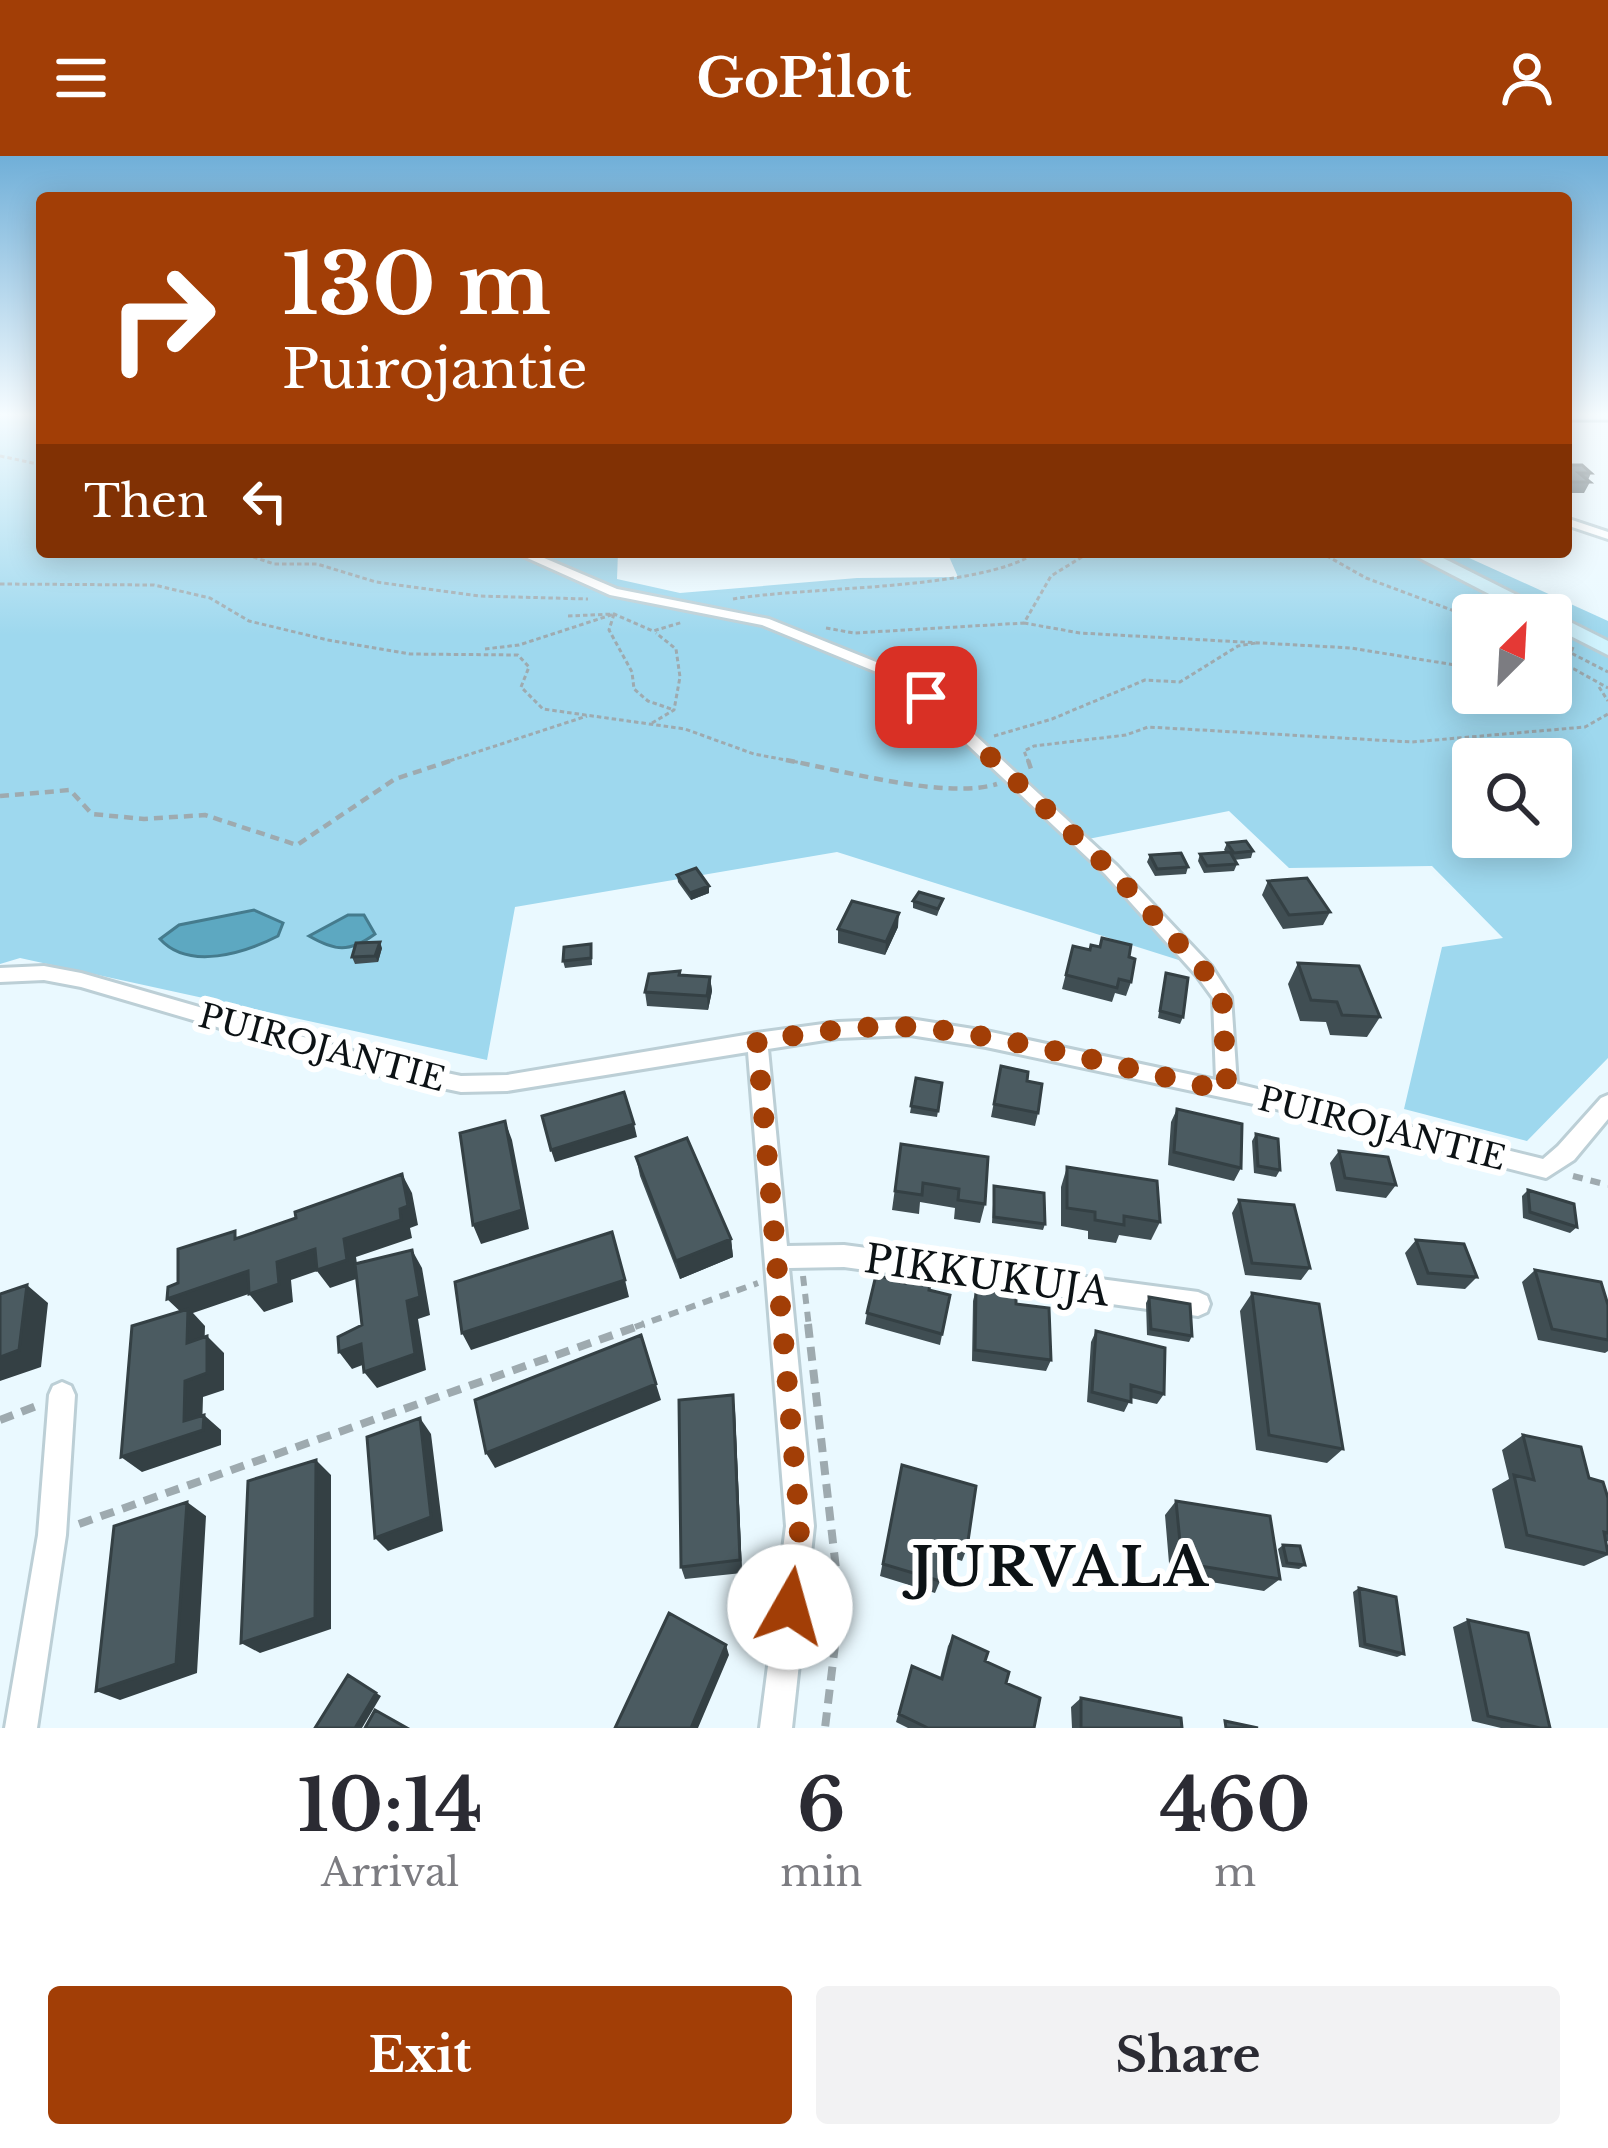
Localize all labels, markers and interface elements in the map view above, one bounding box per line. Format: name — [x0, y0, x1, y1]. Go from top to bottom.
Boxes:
icon: menu — [48, 45, 114, 111]
text: GoPilot — [696, 45, 912, 112]
icon: person — [1494, 45, 1560, 111]
text: 130 m — [282, 233, 551, 337]
icon: right — [84, 240, 240, 396]
text: Puirojantie — [282, 336, 587, 403]
icon: left — [232, 468, 298, 534]
text: Then — [84, 473, 208, 529]
north arrow — [1452, 594, 1572, 714]
map controls — [1452, 594, 1572, 858]
pin — [875, 646, 977, 748]
icon: arrive — [893, 664, 959, 730]
button: search — [1452, 738, 1572, 858]
street label: PUIROJANTIE — [194, 995, 449, 1100]
street label: PUIROJANTIE — [1254, 1078, 1510, 1179]
street label: PIKKUKUJA — [862, 1234, 1113, 1317]
district label: JURVALA — [902, 1534, 1210, 1601]
position arrow — [727, 1544, 853, 1670]
text: 10:14 — [297, 1761, 483, 1850]
text: 6 — [797, 1761, 846, 1850]
text: 460 — [1160, 1761, 1311, 1850]
text: Arrival — [321, 1848, 459, 1897]
text: min — [780, 1848, 862, 1897]
text: m — [1214, 1848, 1256, 1897]
button: Exit — [48, 1986, 792, 2124]
button: Share — [816, 1986, 1560, 2124]

